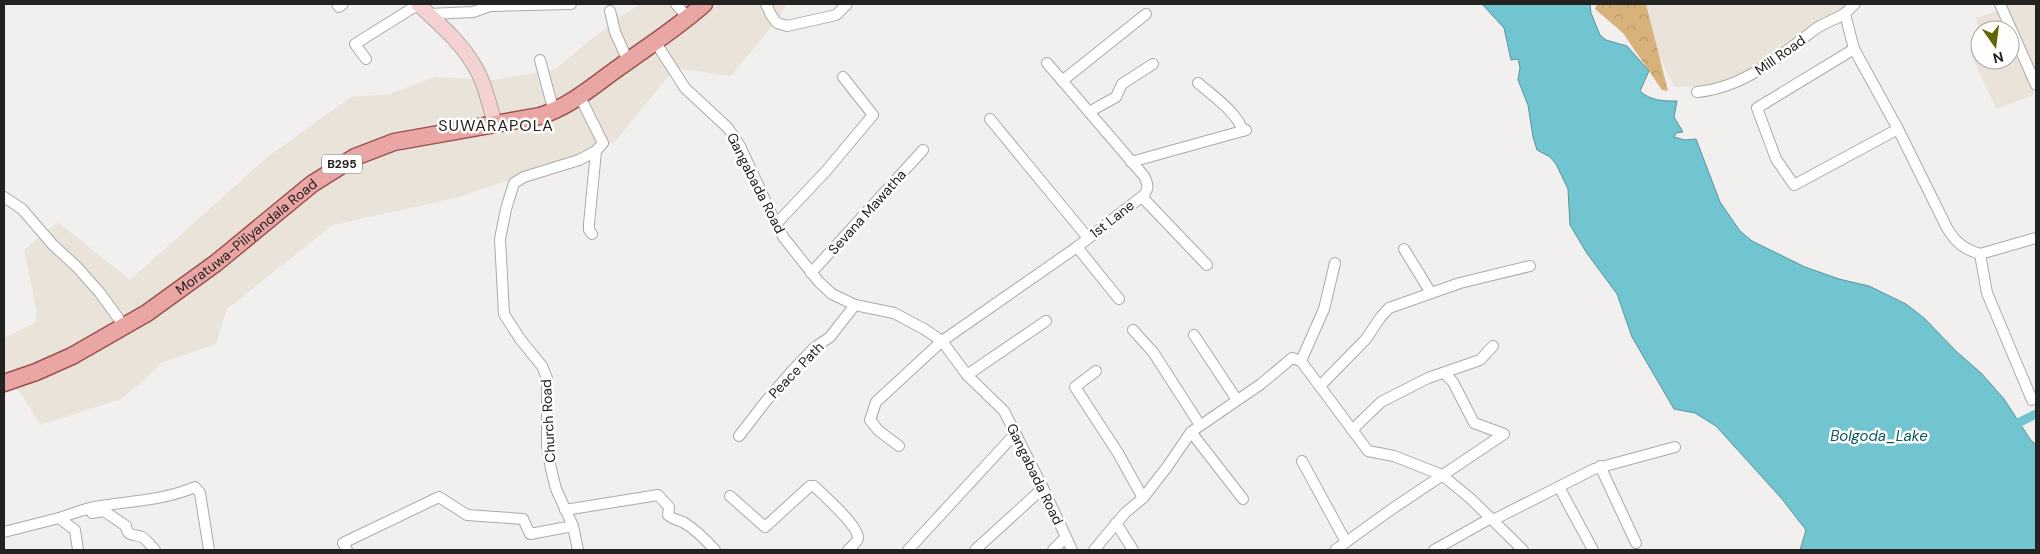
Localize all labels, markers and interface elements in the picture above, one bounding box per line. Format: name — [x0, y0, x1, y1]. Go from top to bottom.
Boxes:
north arrow — [1970, 20, 2020, 70]
street label: Mill Road — [1751, 31, 1809, 79]
text: N — [1991, 48, 2005, 68]
district label: SUWARAPOLA — [438, 115, 554, 136]
street label: Gangabada Road — [723, 130, 789, 236]
road number: B295 — [322, 154, 362, 173]
street label: Sevana Mawatha — [824, 166, 910, 258]
street label: Moratuwa-Piliyandala Road — [172, 175, 321, 299]
street label: 1st Lane — [1086, 196, 1138, 242]
street label: Peace Path — [765, 338, 827, 402]
street label: Church Road — [537, 379, 559, 463]
street label: Gangabada Road — [1003, 420, 1067, 528]
water label: Bolgoda_Lake — [1830, 426, 1928, 446]

